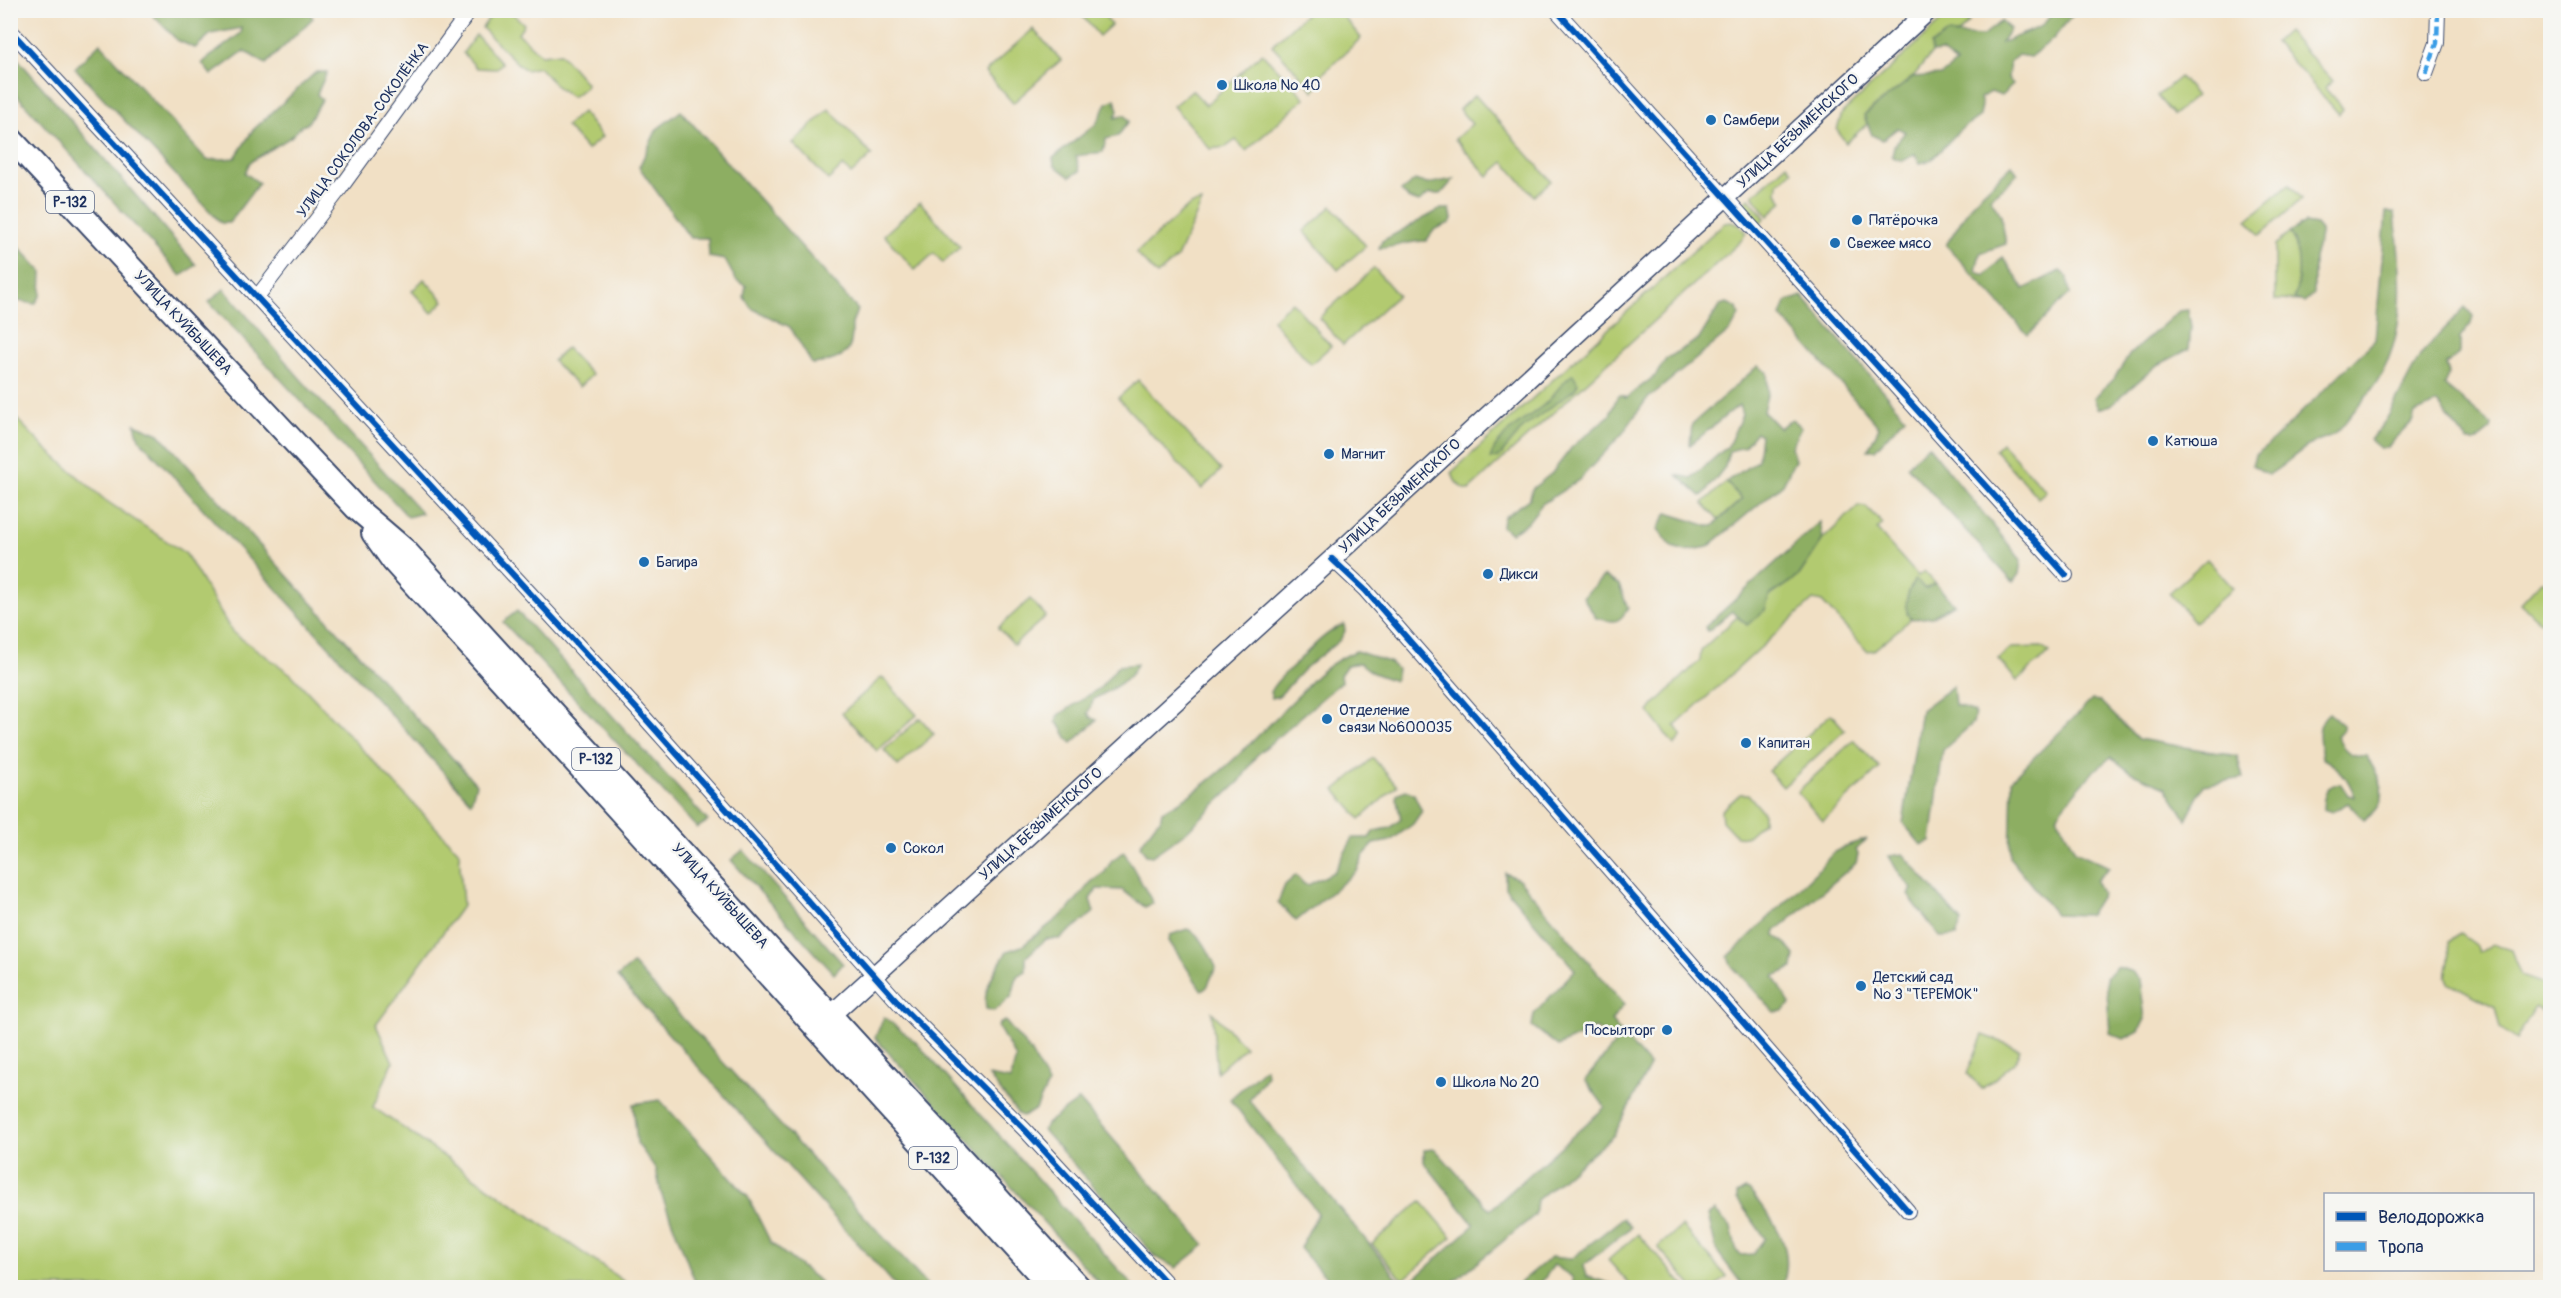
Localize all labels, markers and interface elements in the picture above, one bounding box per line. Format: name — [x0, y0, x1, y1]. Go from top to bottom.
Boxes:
street label: УЛИЦА СОКОЛОВА-СОКОЛЁНКА — [293, 38, 433, 221]
street label: УЛИЦА БЕЗЫМЕНСКОГО — [1733, 70, 1863, 192]
place label: Школа № 40 — [1234, 76, 1321, 95]
marker: Школа № 40 — [1215, 78, 1229, 92]
place label: Самбери — [1723, 111, 1779, 130]
marker: Самбери — [1704, 113, 1718, 127]
road number: Р-132 — [46, 191, 94, 213]
place label: Пятёрочка — [1869, 211, 1938, 230]
marker: Пятёрочка — [1850, 213, 1864, 227]
place label: Свежее мясо — [1847, 234, 1931, 253]
marker: Свежее мясо — [1828, 236, 1842, 250]
street label: УЛИЦА КУЙБЫШЕВА — [130, 267, 236, 379]
place label: Катюша — [2165, 432, 2217, 451]
marker: Катюша — [2146, 434, 2160, 448]
street label: УЛИЦА БЕЗЫМЕНСКОГО — [1335, 435, 1465, 557]
place label: Магнит — [1341, 445, 1386, 464]
marker: Магнит — [1322, 447, 1336, 461]
place label: Багира — [656, 553, 698, 572]
marker: Багира — [637, 555, 651, 569]
place label: Дикси — [1499, 565, 1538, 584]
marker: Дикси — [1481, 567, 1495, 581]
place label: Отделение связи №600035 — [1339, 701, 1452, 737]
marker: Отделение связи №600035 — [1320, 712, 1334, 726]
place label: Капитан — [1758, 734, 1810, 753]
marker: Капитан — [1739, 736, 1753, 750]
road number: Р-132 — [572, 748, 620, 770]
street label: УЛИЦА БЕЗЫМЕНСКОГО — [975, 764, 1107, 884]
street label: УЛИЦА КУЙБЫШЕВА — [668, 839, 773, 953]
place label: Сокол — [903, 839, 944, 858]
marker: Сокол — [884, 841, 898, 855]
place label: Детский сад № 3 "ТЕРЕМОК" — [1872, 968, 1979, 1004]
marker: Детский сад № 3 "ТЕРЕМОК" — [1854, 979, 1868, 993]
place label: Посылторг — [1585, 1021, 1655, 1040]
marker: Посылторг — [1660, 1023, 1674, 1037]
place label: Школа № 20 — [1453, 1073, 1539, 1092]
marker: Школа № 20 — [1434, 1075, 1448, 1089]
road number: Р-132 — [909, 1147, 957, 1169]
legend — [2324, 1193, 2534, 1271]
text: Велодорожка — [2378, 1206, 2484, 1229]
text: Тропа — [2378, 1236, 2424, 1259]

